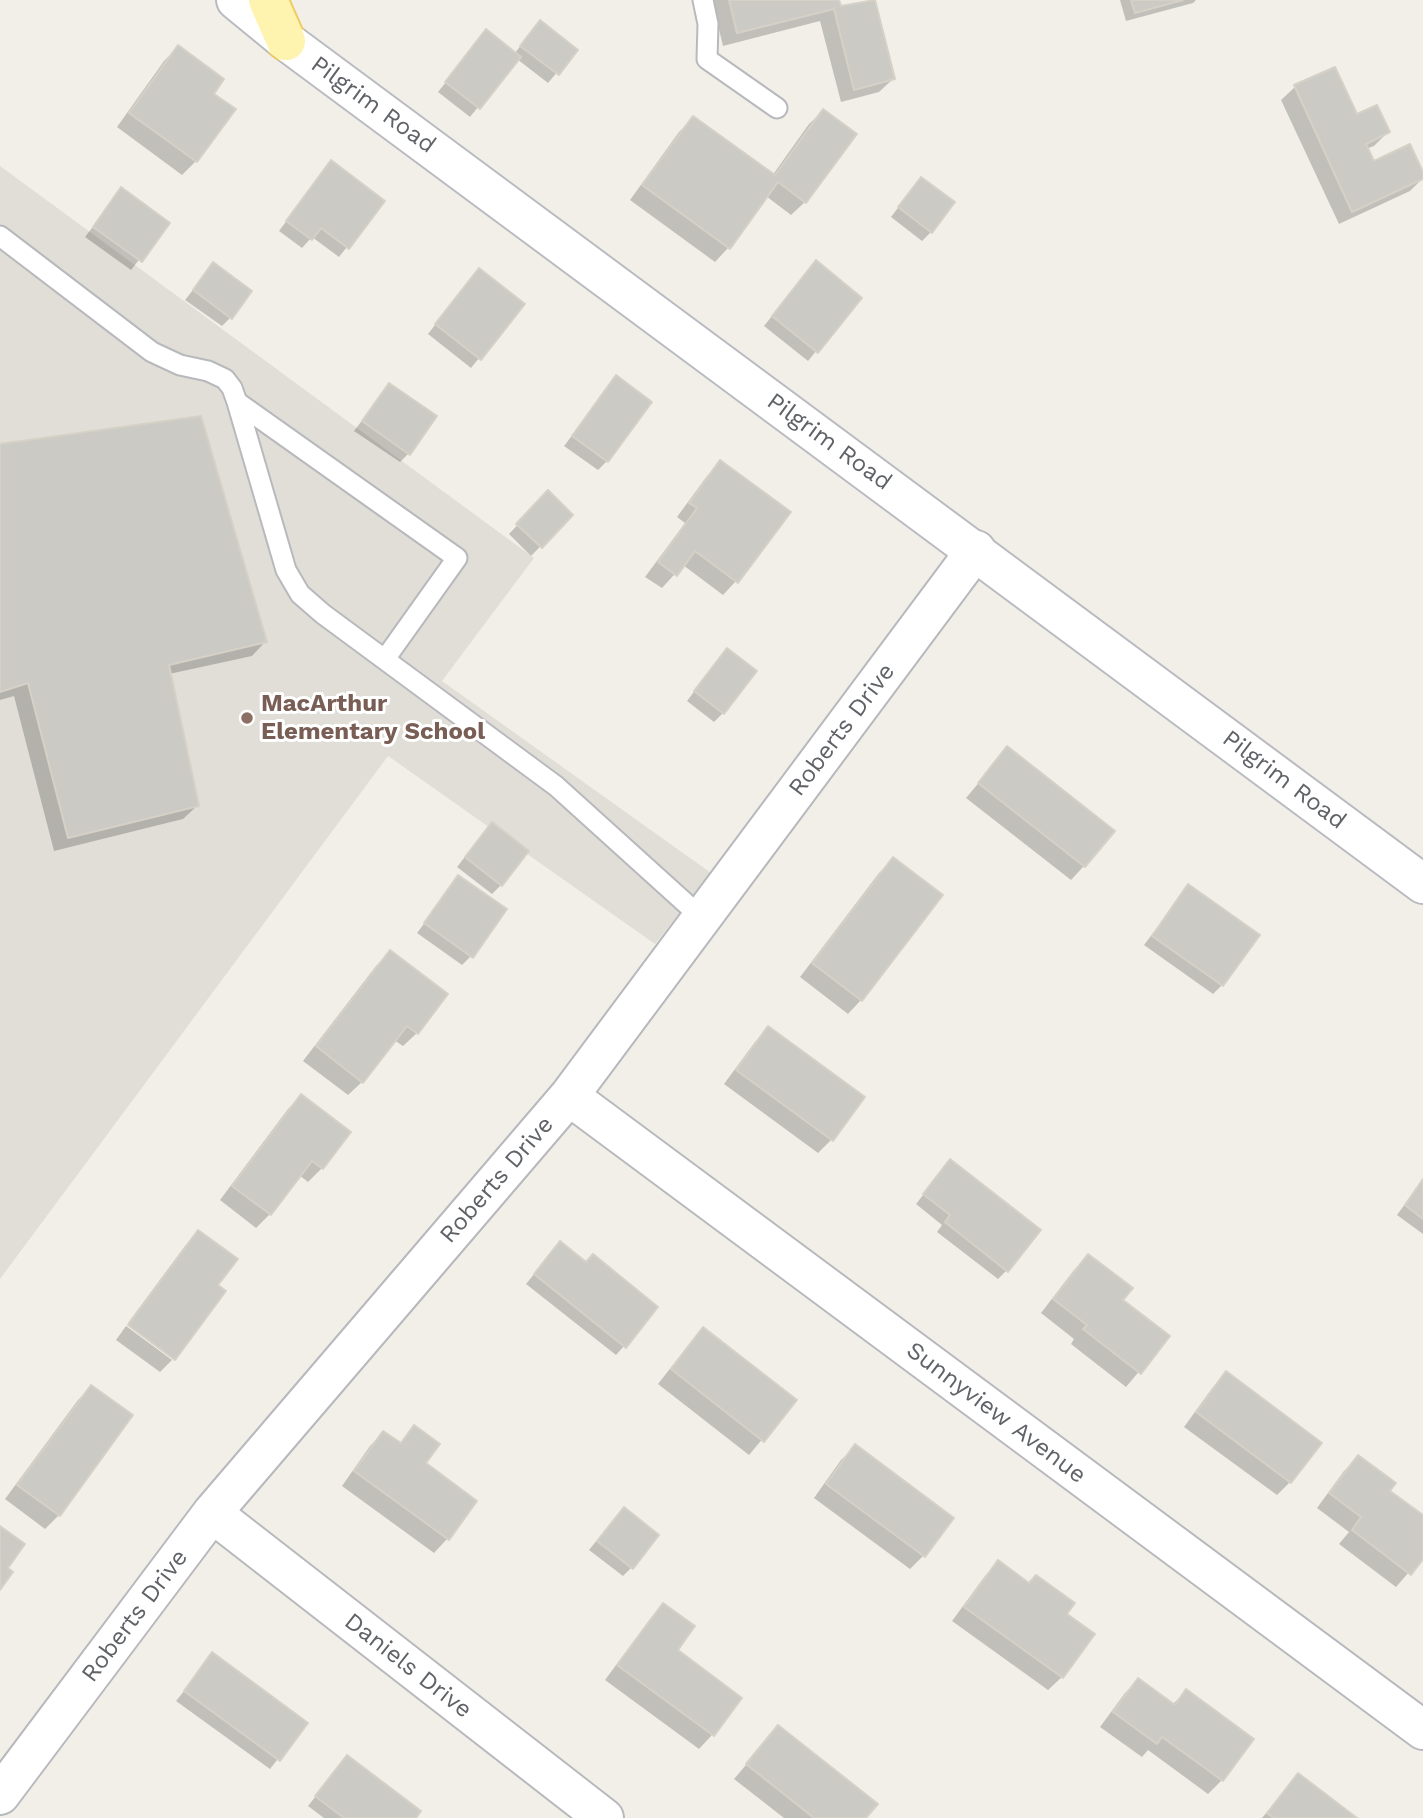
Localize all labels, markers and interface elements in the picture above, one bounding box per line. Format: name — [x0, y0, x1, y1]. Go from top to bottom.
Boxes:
street label: Pilgrim Road — [305, 50, 441, 160]
street label: Pilgrim Road — [761, 387, 897, 497]
street label: Roberts Drive — [783, 658, 901, 802]
place label: MacArthur Elementary School — [261, 690, 485, 746]
marker: MacArthur Elementary School — [239, 710, 255, 726]
street label: Pilgrim Road — [1217, 724, 1351, 836]
street label: Roberts Drive — [434, 1111, 560, 1249]
street label: Sunnyview Avenue — [901, 1336, 1091, 1490]
street label: Roberts Drive — [76, 1544, 194, 1688]
street label: Daniels Drive — [339, 1607, 477, 1725]

